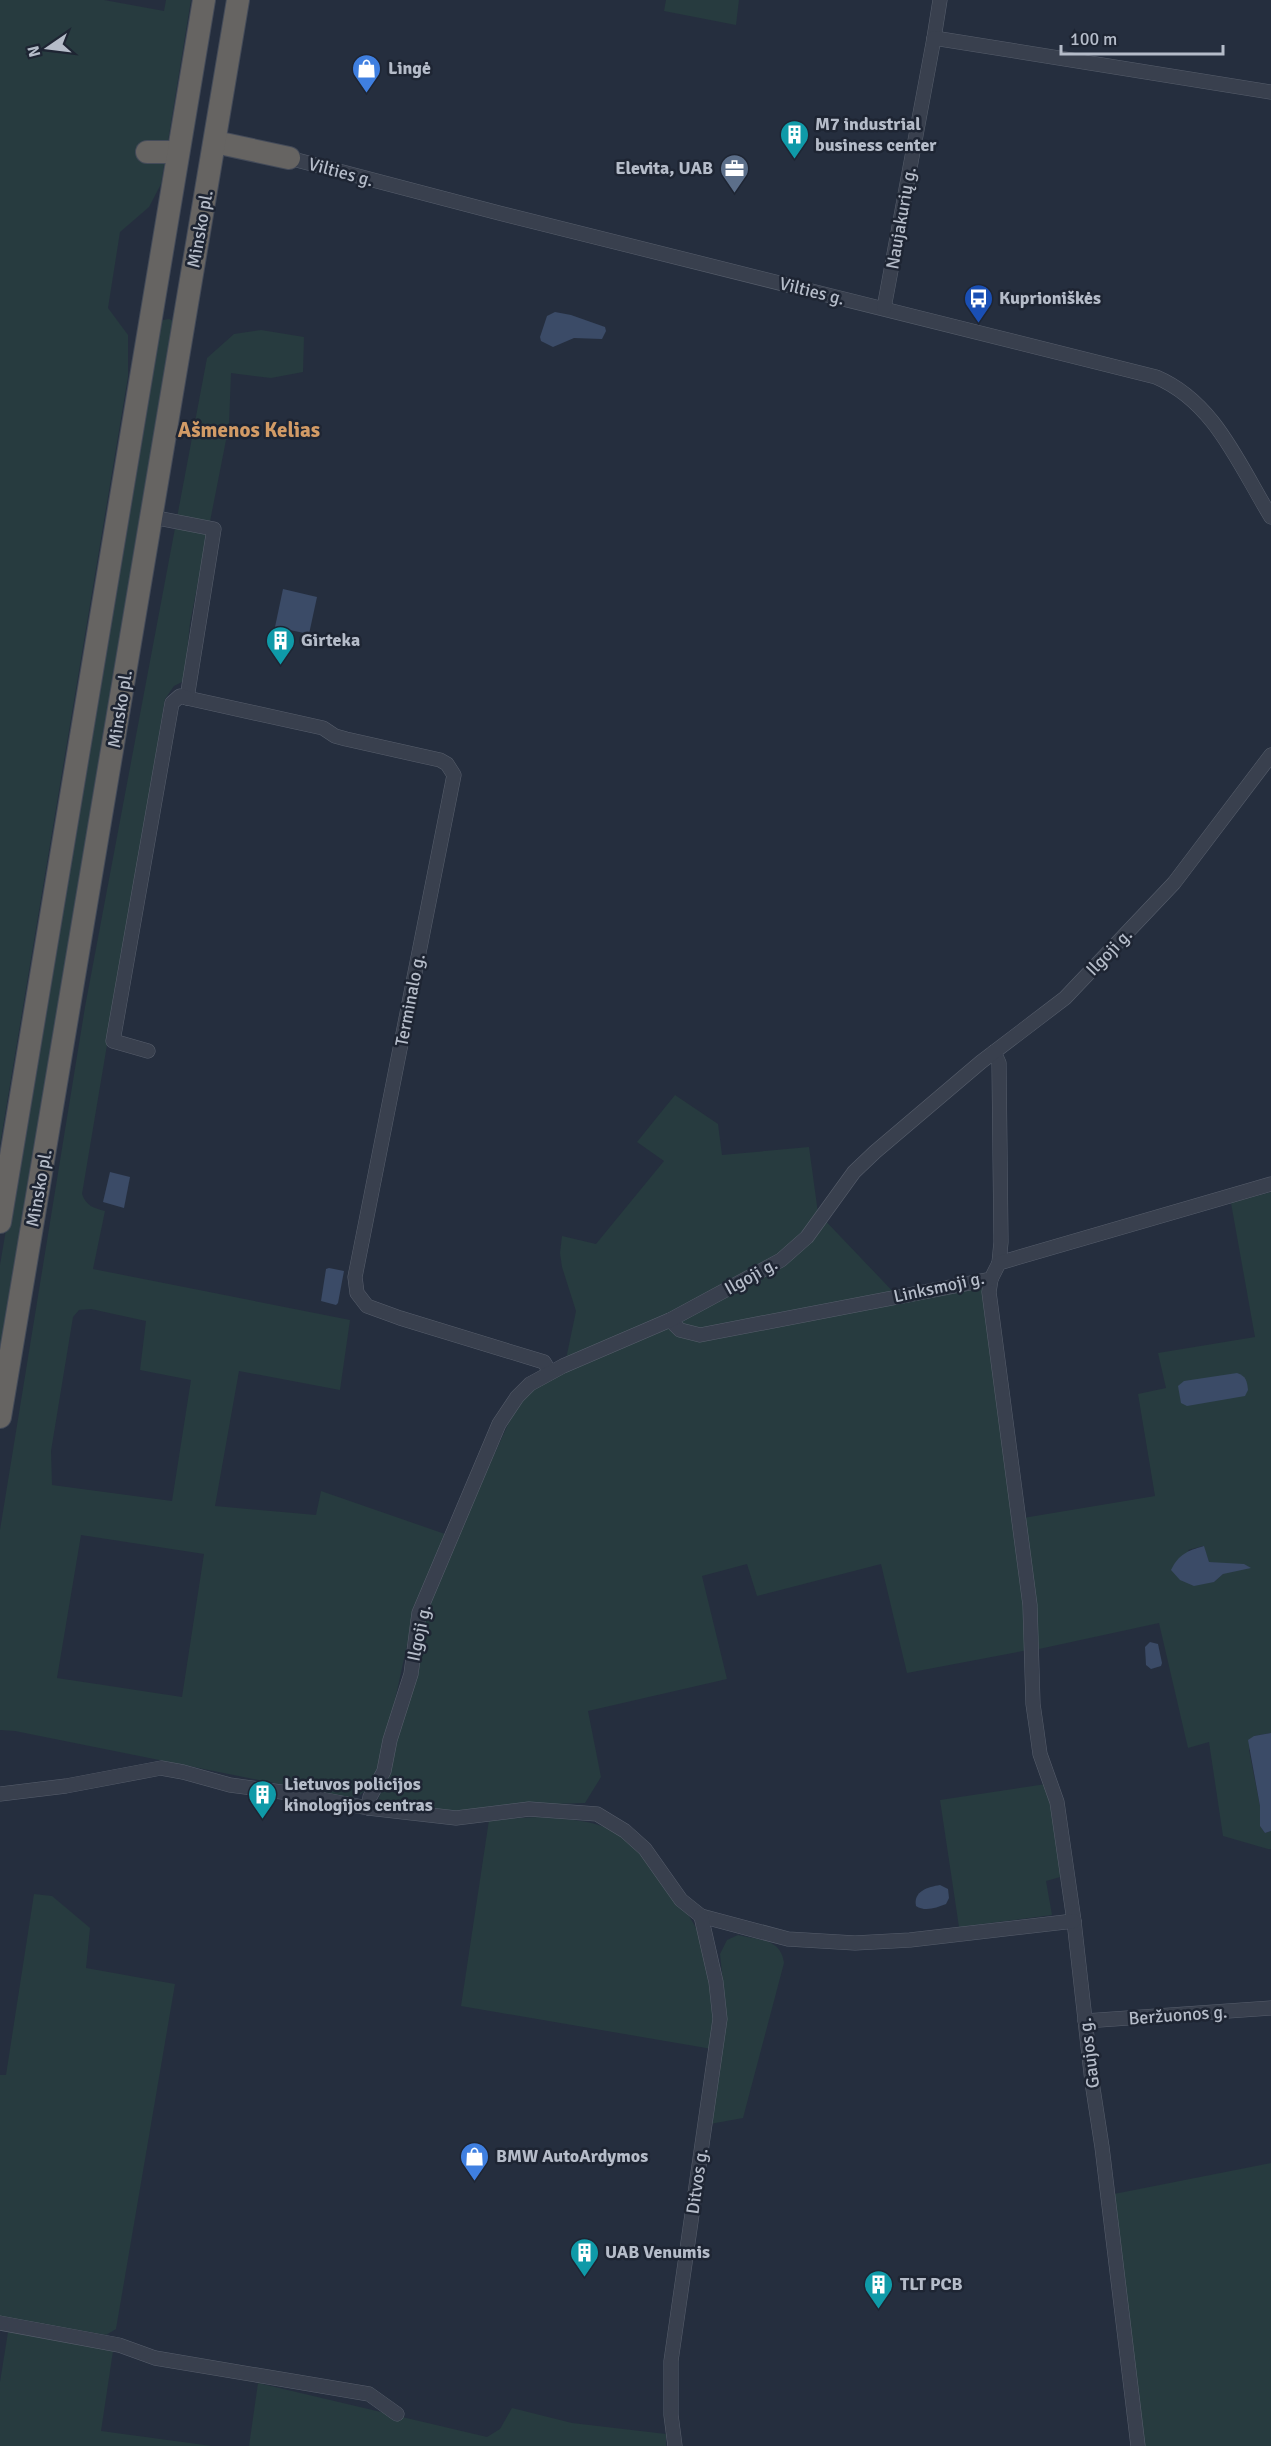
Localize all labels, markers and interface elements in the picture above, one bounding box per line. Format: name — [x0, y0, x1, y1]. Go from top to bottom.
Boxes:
north arrow — [18, 18, 78, 78]
scale bar — [1061, 18, 1223, 56]
text: 100 m — [1070, 28, 1117, 50]
text: N — [23, 44, 45, 59]
shop icon: Lingė — [351, 52, 383, 94]
place label: Lingė — [388, 57, 431, 79]
place label: M7 industrial business center — [815, 113, 937, 156]
building icon: M7 industrial business center — [778, 118, 810, 160]
office icon: Elevita, UAB — [718, 152, 750, 194]
street label: Vilties g. — [306, 153, 376, 191]
place label: Elevita, UAB — [615, 157, 713, 179]
street label: Naujakurių g. — [881, 165, 921, 271]
street label: Minsko pl. — [182, 188, 218, 270]
street label: Vilties g. — [777, 272, 847, 310]
bus stop icon: Kuprioniškės — [962, 282, 994, 324]
place label: Kuprioniškės — [999, 287, 1101, 309]
district label: Ašmenos Kelias — [178, 417, 320, 443]
building icon: Girteka — [264, 624, 296, 666]
place label: Girteka — [301, 629, 360, 651]
street label: Minsko pl. — [103, 668, 137, 750]
street label: Ilgoji g. — [1081, 924, 1137, 980]
street label: Terminalo g. — [390, 952, 430, 1048]
street label: Minsko pl. — [21, 1147, 57, 1229]
street label: Ilgoji g. — [721, 1252, 781, 1300]
street label: Linksmoji g. — [891, 1267, 987, 1307]
street label: Ilgoji g. — [402, 1603, 436, 1663]
place label: Lietuvos policijos kinologijos centras — [284, 1773, 433, 1816]
building icon: Lietuvos policijos kinologijos centras — [247, 1778, 279, 1820]
street label: Beržuonos g. — [1128, 2001, 1228, 2029]
street label: Gaujos g. — [1074, 2016, 1104, 2090]
shop icon: BMW AutoArdymos — [459, 2140, 491, 2182]
place label: BMW AutoArdymos — [496, 2145, 648, 2167]
street label: Ditvos g. — [681, 2147, 713, 2215]
building icon: UAB Venumis — [568, 2236, 600, 2278]
place label: UAB Venumis — [605, 2241, 710, 2263]
building icon: TLT PCB — [863, 2268, 895, 2310]
place label: TLT PCB — [900, 2273, 963, 2295]

